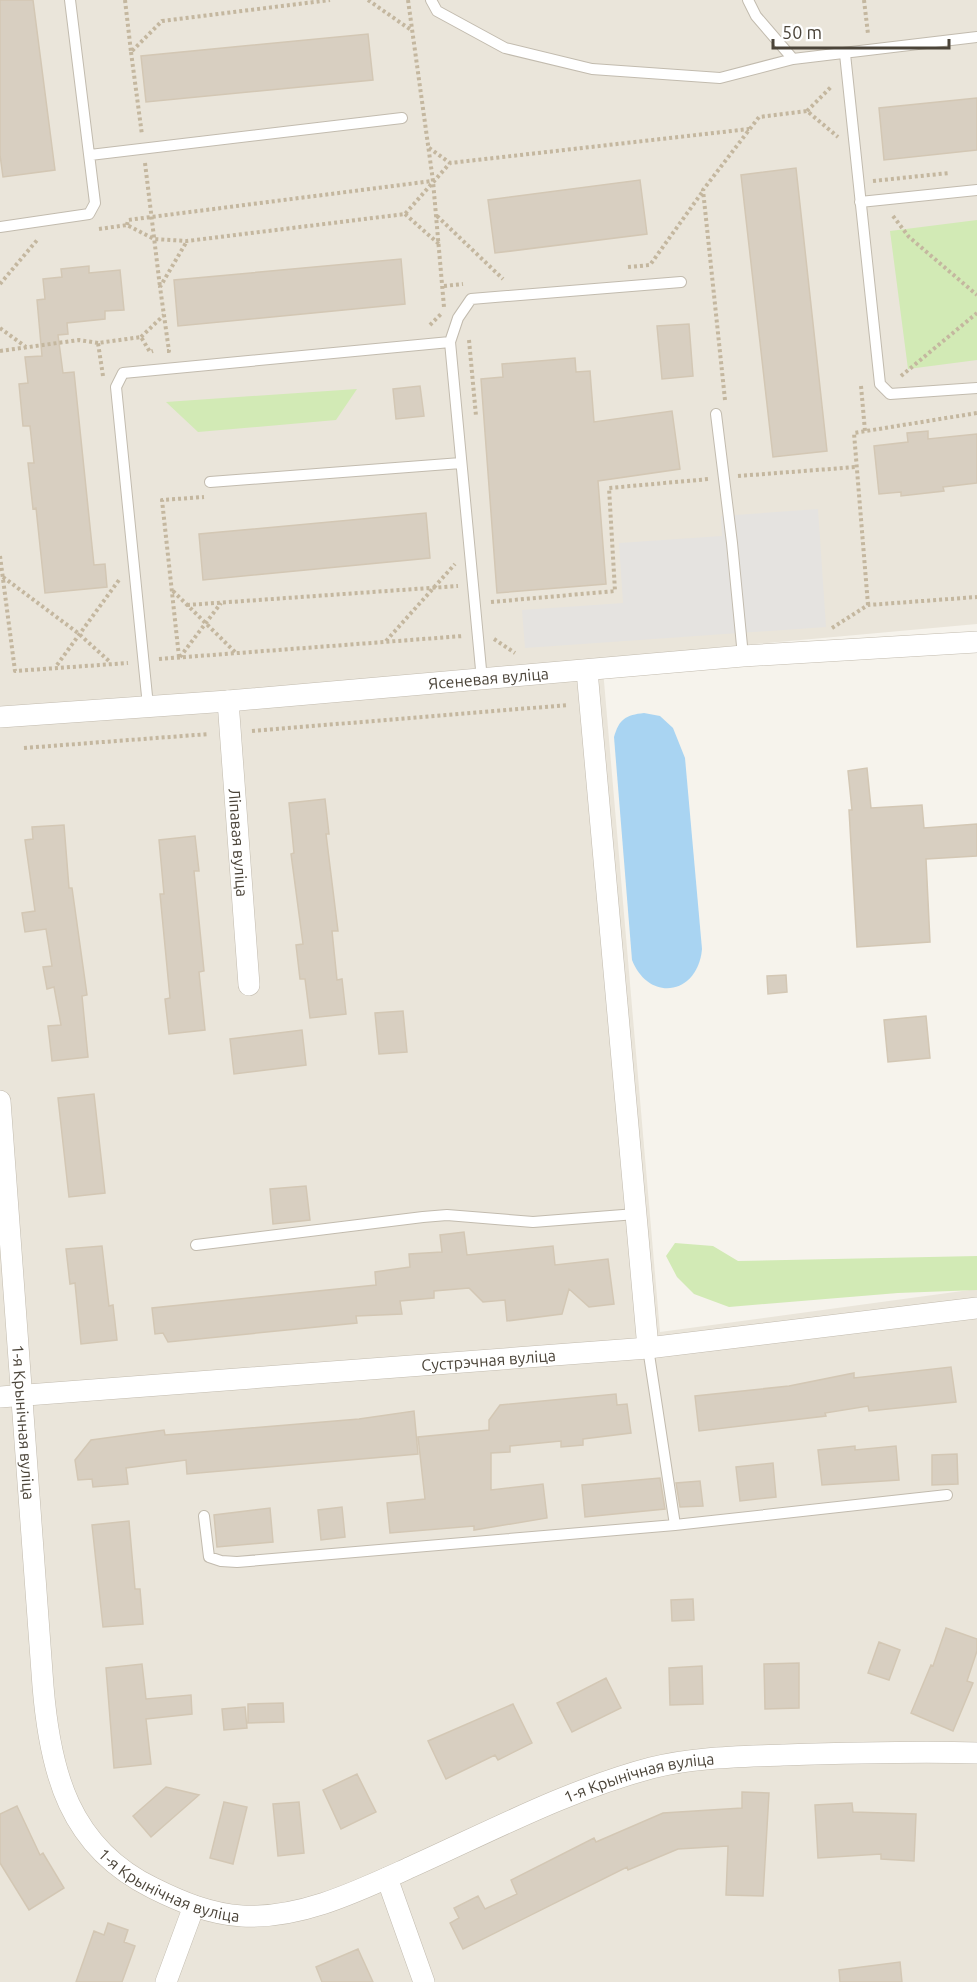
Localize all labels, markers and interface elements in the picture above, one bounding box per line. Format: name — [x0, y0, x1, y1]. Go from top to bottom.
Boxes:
scale bar — [773, 12, 948, 50]
text: 50 m — [782, 22, 822, 42]
street label: Ясеневая вуліца — [427, 664, 549, 692]
street label: Ліпавая вуліца — [225, 788, 251, 898]
street label: 1-я Крынічная вуліца — [9, 1344, 38, 1500]
street label: Сустрэчная вуліца — [421, 1346, 556, 1374]
street label: 1-я Крынічная вуліца — [561, 1749, 715, 1806]
street label: 1-я Крынічная вуліца — [95, 1845, 241, 1925]

